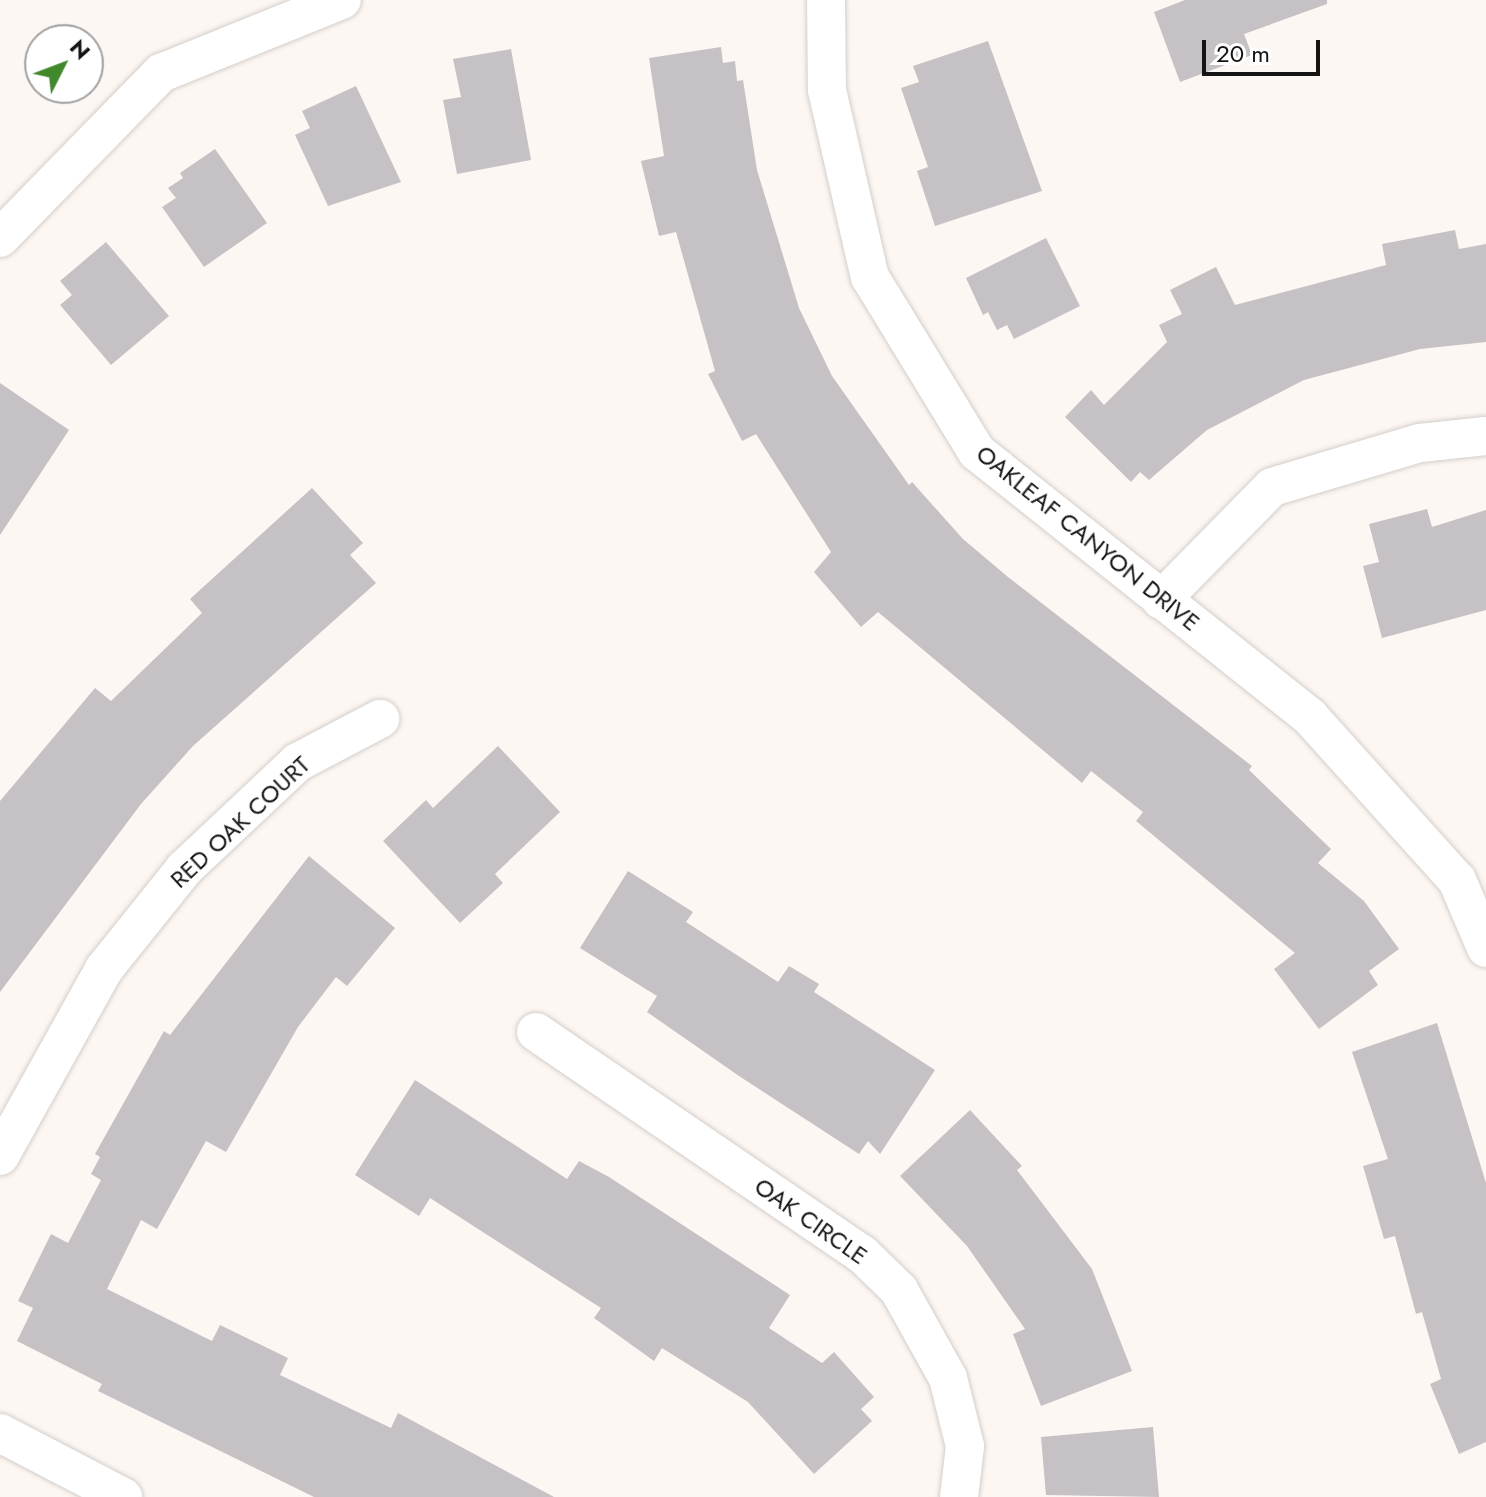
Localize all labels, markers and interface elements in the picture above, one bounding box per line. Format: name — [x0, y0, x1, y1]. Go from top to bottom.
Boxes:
north arrow — [24, 24, 104, 104]
scale bar — [1206, 24, 1324, 74]
text: N — [63, 32, 98, 66]
text: 20 m — [1216, 36, 1270, 71]
street label: OAKLEAF CANYON DRIVE — [971, 439, 1205, 637]
street label: RED OAK COURT — [164, 750, 316, 894]
street label: OAK CIRCLE — [749, 1172, 873, 1270]

